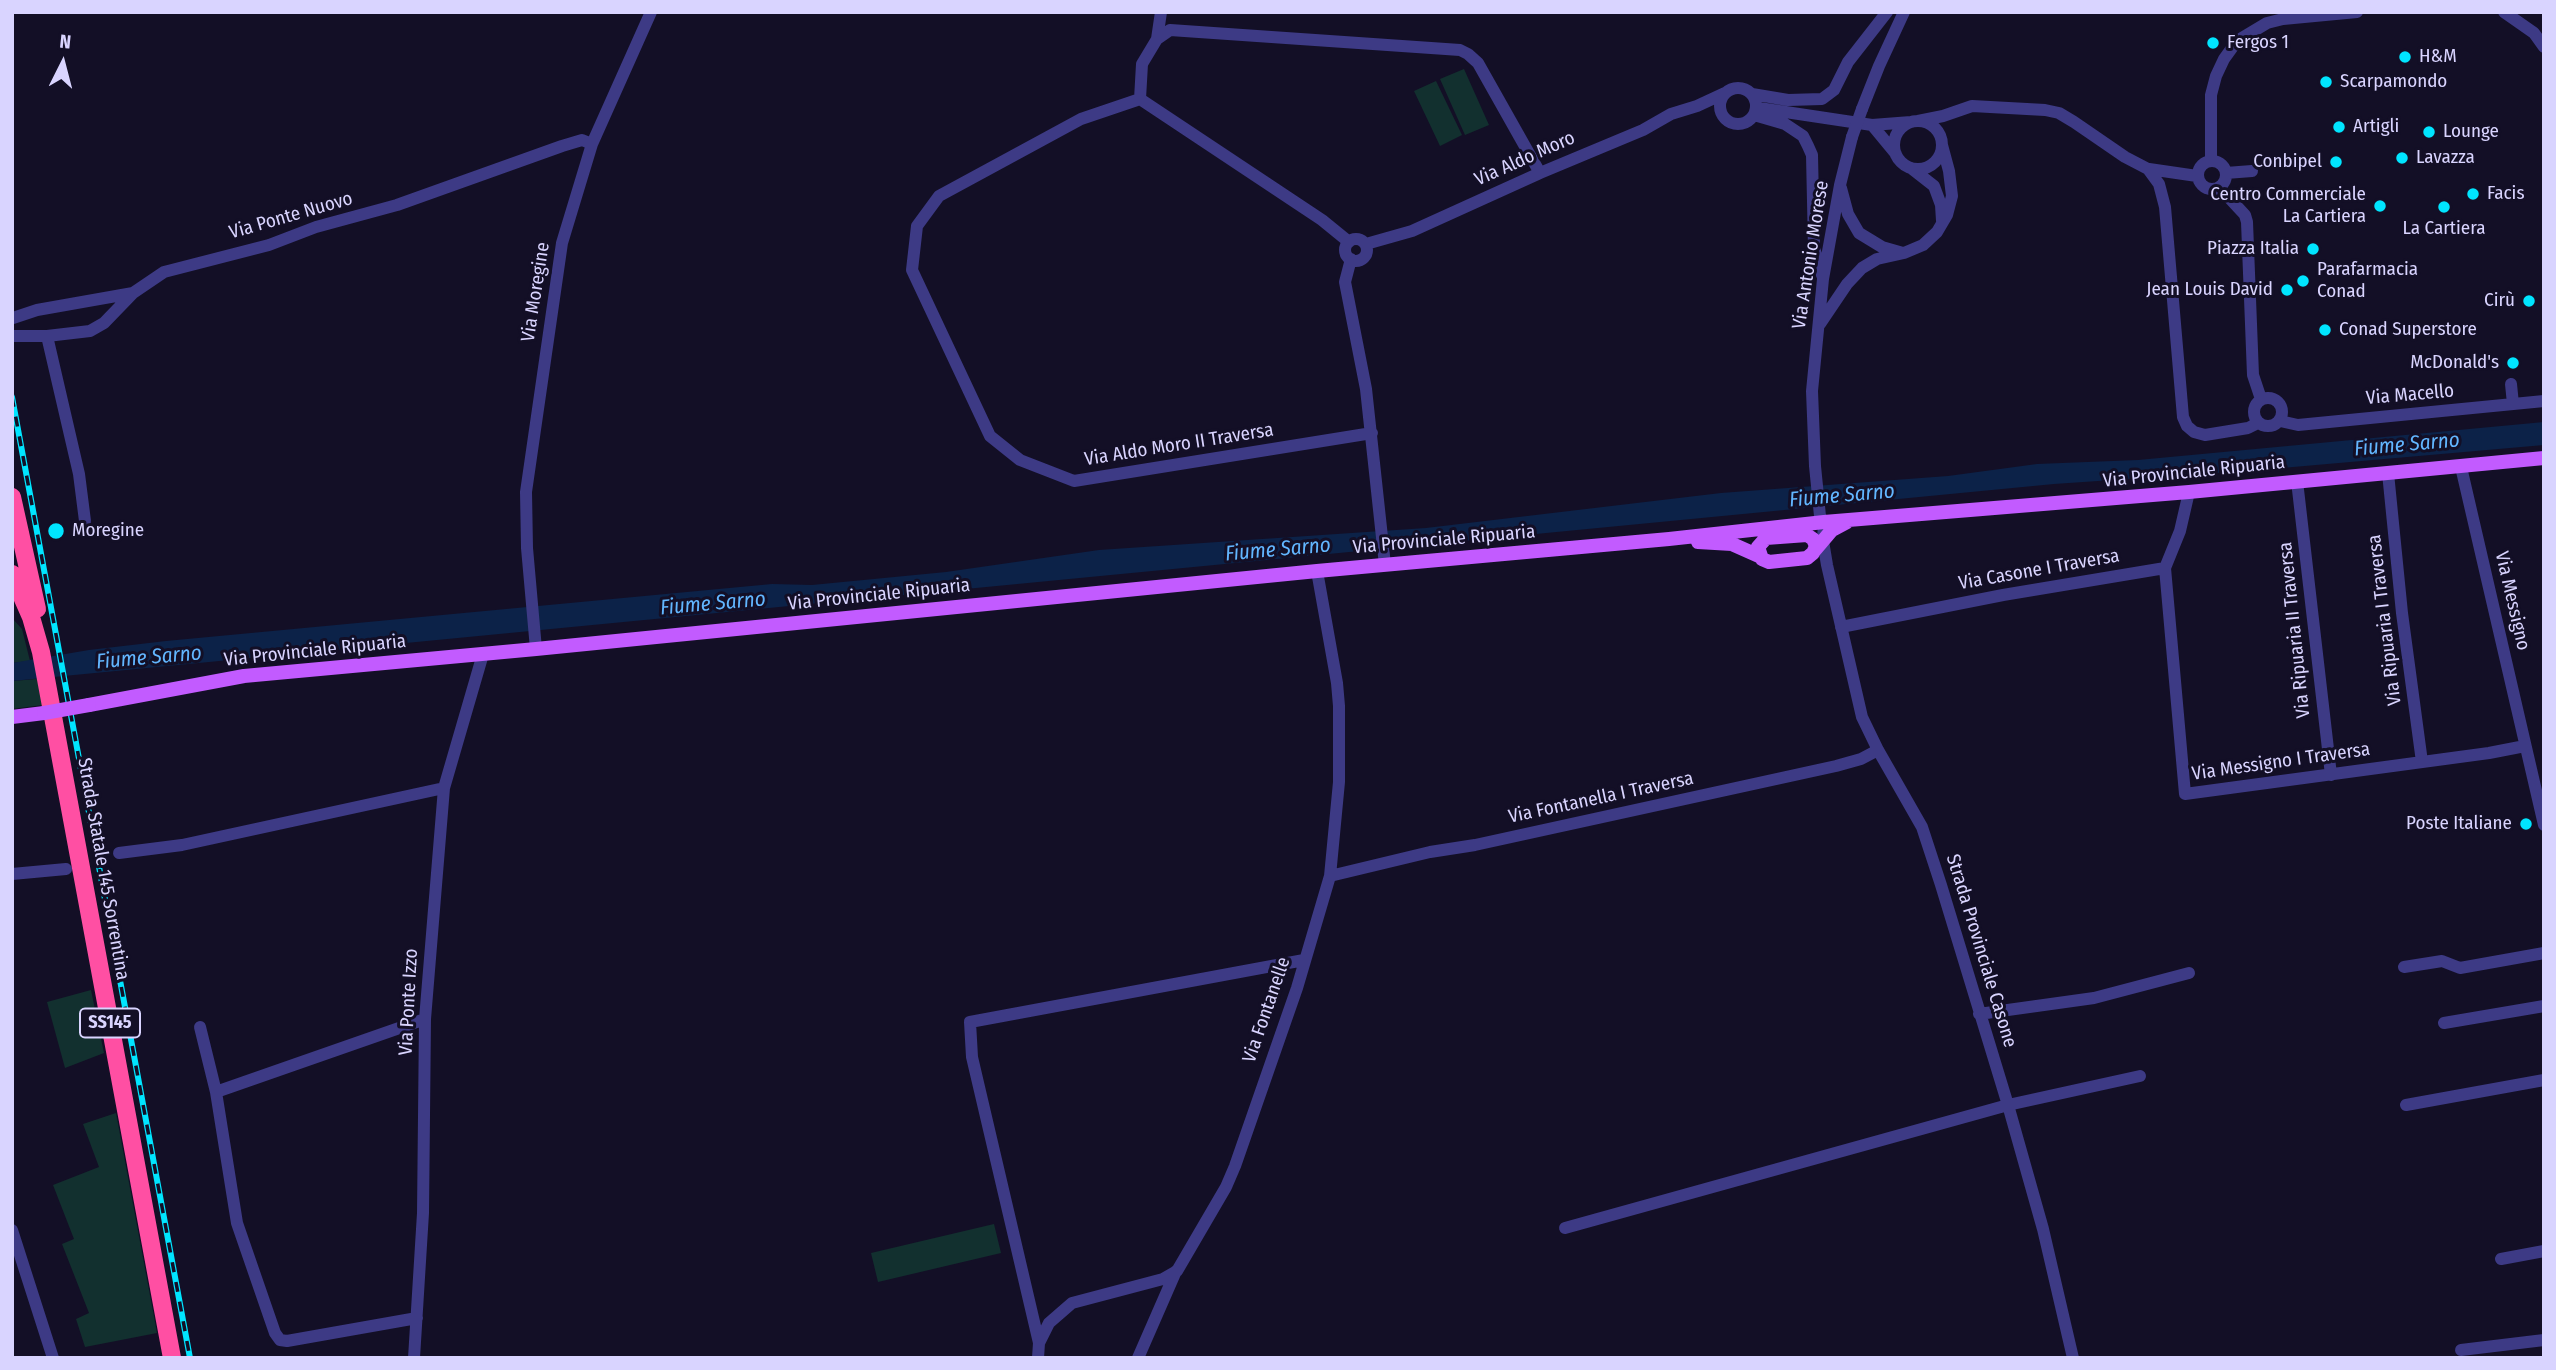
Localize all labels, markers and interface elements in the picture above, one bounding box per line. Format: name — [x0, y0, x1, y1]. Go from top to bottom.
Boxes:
north arrow — [28, 28, 98, 98]
text: N — [58, 30, 72, 54]
place label: Fergos 1 — [2227, 32, 2289, 54]
marker: Fergos 1 — [2205, 35, 2221, 51]
place label: H&M — [2419, 46, 2457, 68]
marker: H&M — [2397, 49, 2413, 65]
place label: Scarpamondo — [2340, 71, 2447, 93]
marker: Scarpamondo — [2318, 74, 2334, 90]
place label: Artigli — [2353, 116, 2399, 138]
marker: Artigli — [2331, 119, 2347, 135]
place label: Lounge — [2443, 121, 2499, 143]
marker: Lounge — [2421, 124, 2437, 140]
street label: Via Aldo Moro — [1471, 127, 1579, 191]
place label: Lavazza — [2416, 147, 2475, 169]
marker: Lavazza — [2394, 150, 2410, 166]
place label: Conbipel — [2253, 151, 2322, 173]
marker: Conbipel — [2328, 154, 2344, 170]
street label: Via Antonio Morese — [1788, 179, 1834, 331]
place label: Facis — [2487, 183, 2525, 205]
place label: Centro Commerciale La Cartiera — [2210, 184, 2366, 228]
marker: Facis — [2465, 186, 2481, 202]
street label: Via Ponte Nuovo — [227, 188, 355, 244]
marker: Centro Commerciale La Cartiera — [2372, 198, 2388, 214]
marker: La Cartiera — [2436, 199, 2452, 215]
place label: La Cartiera — [2402, 218, 2486, 240]
place label: Piazza Italia — [2207, 238, 2299, 260]
street label: Via Moregine — [517, 241, 555, 343]
marker: Piazza Italia — [2305, 241, 2321, 257]
place label: Parafarmacia Conad — [2317, 259, 2418, 303]
marker: Parafarmacia Conad — [2295, 273, 2311, 289]
place label: Jean Louis David — [2146, 279, 2273, 301]
marker: Jean Louis David — [2279, 282, 2295, 298]
place label: Cirù — [2484, 290, 2515, 312]
marker: Cirù — [2521, 293, 2537, 309]
place label: Conad Superstore — [2339, 319, 2477, 341]
marker: Conad Superstore — [2317, 322, 2333, 338]
place label: McDonald's — [2410, 352, 2499, 374]
marker: McDonald's — [2505, 355, 2521, 371]
street label: Via Macello — [2365, 380, 2455, 410]
street label: Via Aldo Moro II Traversa — [1083, 419, 1275, 471]
water label: Fiume Sarno — [2353, 428, 2461, 462]
street label: Via Provinciale Ripuaria — [2102, 451, 2286, 493]
water label: Fiume Sarno — [1788, 479, 1896, 513]
place label: Moregine — [72, 520, 144, 542]
marker: Moregine — [46, 521, 66, 541]
street label: Via Provinciale Ripuaria — [1352, 521, 1536, 559]
water label: Fiume Sarno — [1224, 533, 1332, 567]
street label: Via Ripuaria I Traversa — [2363, 533, 2407, 707]
street label: Via Ripuaria II Traversa — [2274, 541, 2316, 719]
street label: Via Casone I Traversa — [1957, 545, 2121, 595]
street label: Via Messigno — [2490, 549, 2534, 653]
street label: Via Provinciale Ripuaria — [787, 574, 971, 616]
water label: Fiume Sarno — [659, 587, 767, 621]
street label: Via Provinciale Ripuaria — [223, 630, 407, 672]
water label: Fiume Sarno — [95, 641, 203, 675]
street label: Via Messigno I Traversa — [2191, 738, 2371, 786]
street label: Strada Statale 145 Sorrentina — [72, 756, 134, 982]
street label: Via Fontanella I Traversa — [1506, 767, 1696, 829]
place label: Poste Italiane — [2406, 813, 2512, 835]
marker: Poste Italiane — [2518, 816, 2534, 832]
street label: Strada Provinciale Casone — [1941, 852, 2021, 1050]
street label: Via Ponte Izzo — [395, 948, 423, 1056]
street label: Via Fontanelle — [1238, 954, 1296, 1066]
road number: SS145 — [80, 1008, 140, 1038]

